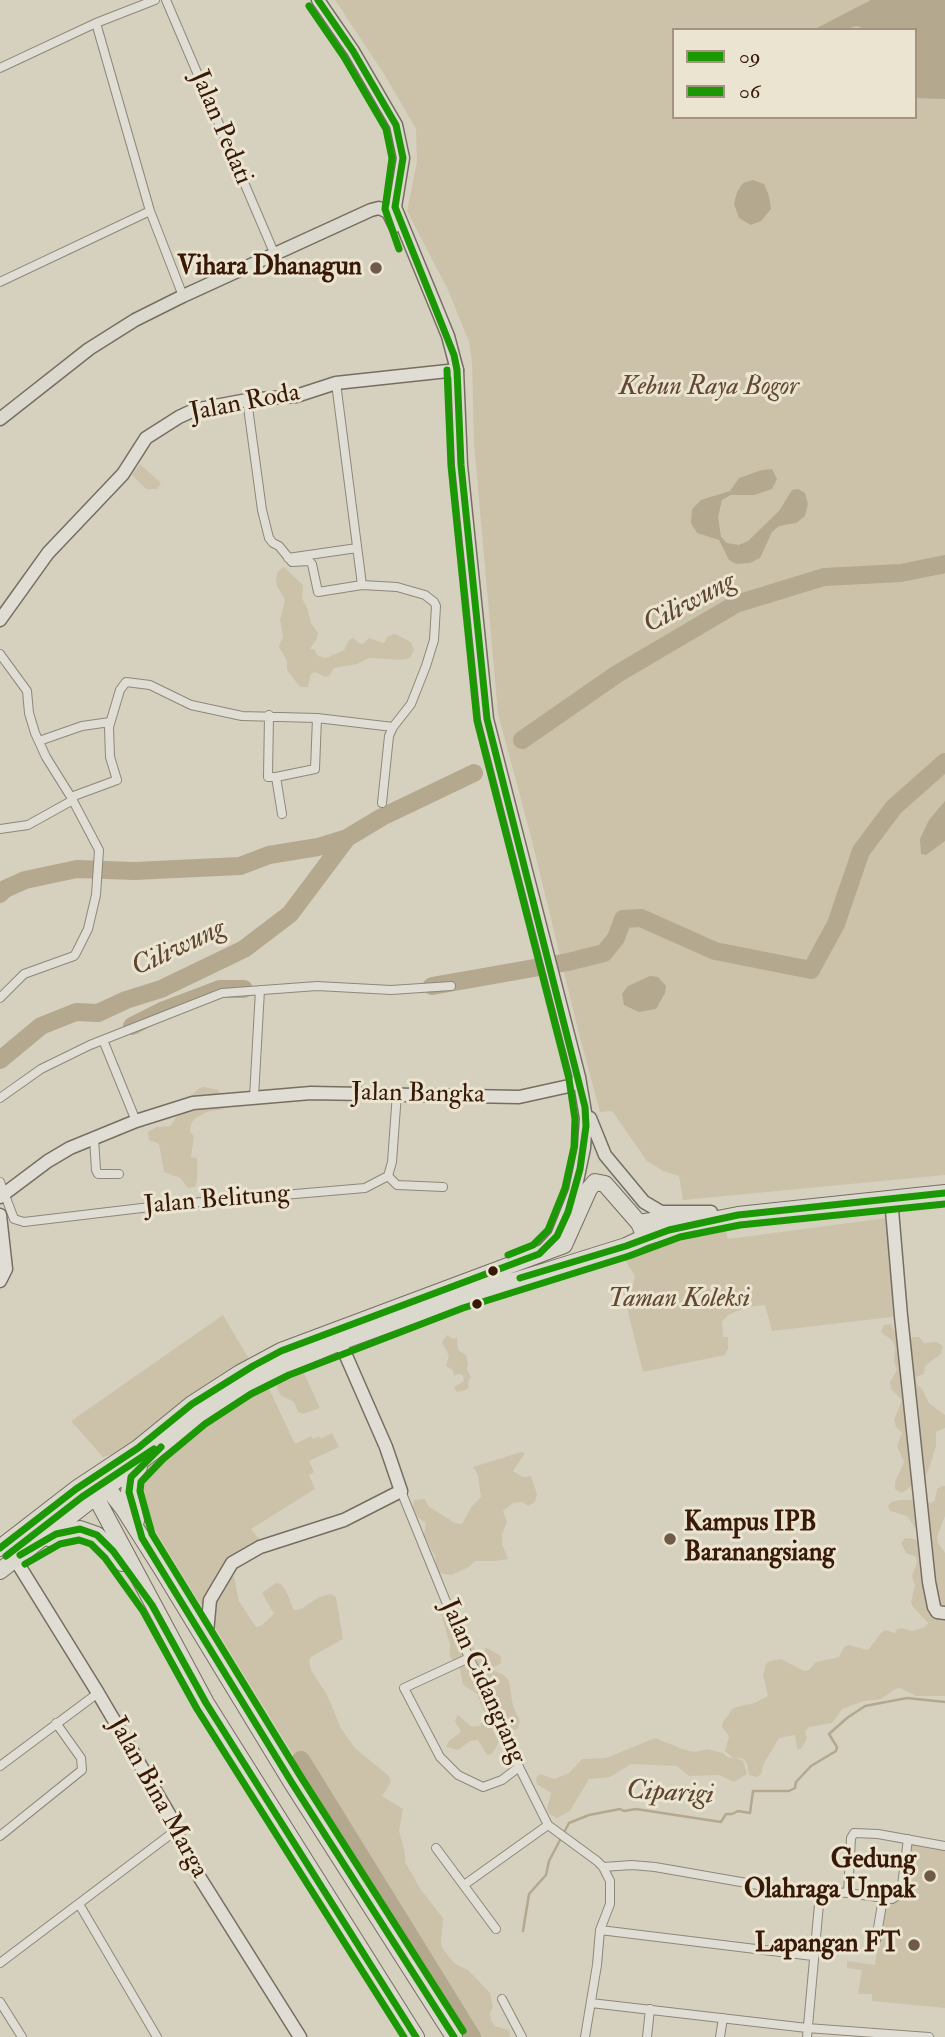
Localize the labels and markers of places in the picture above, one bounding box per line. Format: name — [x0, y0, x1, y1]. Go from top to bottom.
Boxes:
place label: Vihara Dhanagun — [177, 252, 362, 284]
marker: Vihara Dhanagun — [368, 260, 384, 276]
unlabelled marker — [486, 1264, 500, 1278]
unlabelled marker — [470, 1297, 484, 1311]
place label: Kampus IPB Baranangsiang — [684, 1508, 835, 1570]
marker: Kampus IPB Baranangsiang — [662, 1531, 678, 1547]
place label: Gedung Olahraga Unpak — [744, 1845, 916, 1906]
marker: Gedung Olahraga Unpak — [922, 1868, 938, 1884]
place label: Lapangan FT — [755, 1929, 900, 1961]
marker: Lapangan FT — [906, 1937, 922, 1953]

